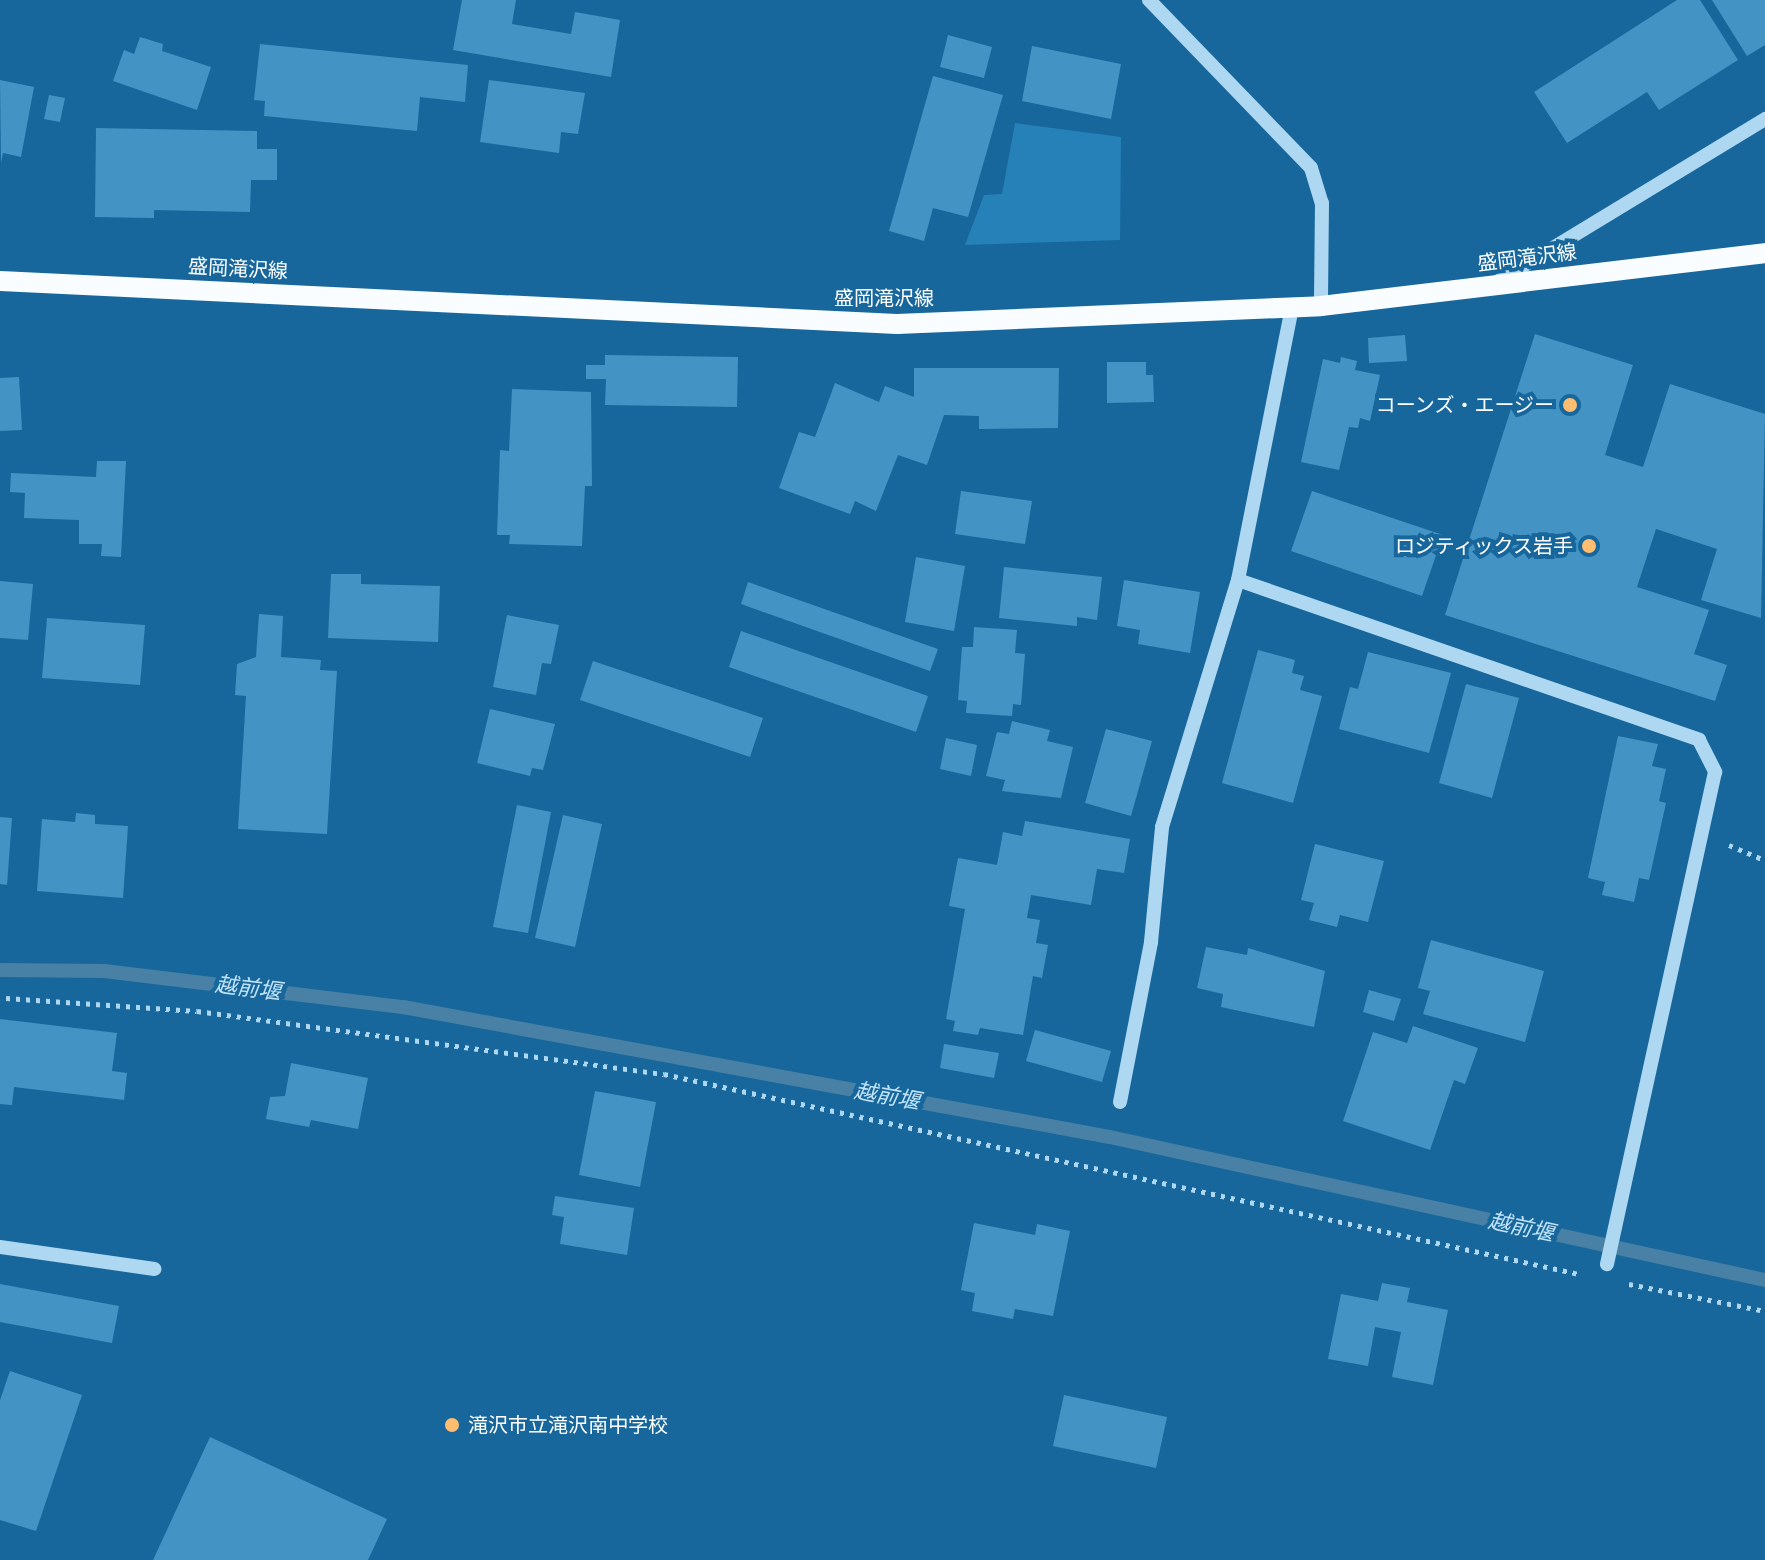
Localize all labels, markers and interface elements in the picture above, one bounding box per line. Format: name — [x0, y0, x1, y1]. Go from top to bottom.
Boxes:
street label: 盛岡滝沢線 — [1476, 240, 1578, 276]
street label: 盛岡滝沢線 — [187, 254, 289, 284]
street label: 盛岡滝沢線 — [834, 286, 934, 310]
place label: コーンズ・エージー — [1374, 393, 1554, 417]
marker: コーンズ・エージー — [1561, 396, 1579, 414]
place label: ロジティックス岩手 — [1393, 534, 1573, 558]
marker: ロジティックス岩手 — [1580, 537, 1598, 555]
water label: 越前堰 — [214, 971, 282, 1005]
water label: 越前堰 — [852, 1077, 922, 1115]
water label: 越前堰 — [1486, 1207, 1556, 1247]
place label: 滝沢市立滝沢南中学校 — [468, 1413, 668, 1437]
marker: 滝沢市立滝沢南中学校 — [443, 1416, 461, 1434]

